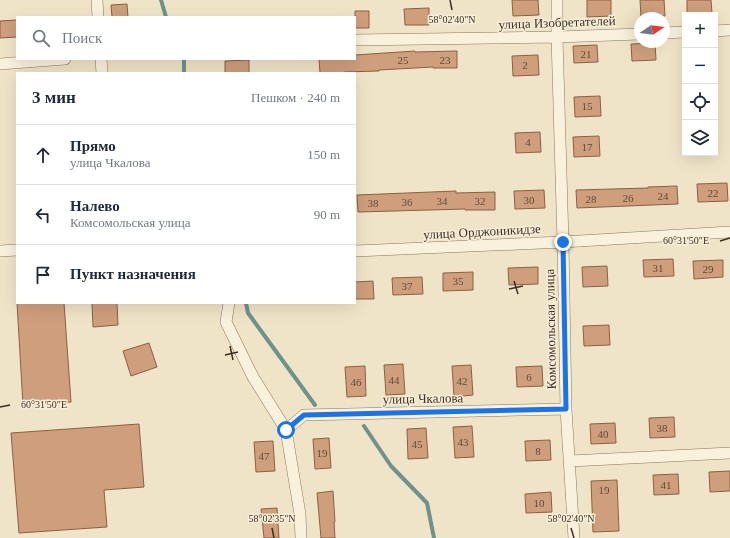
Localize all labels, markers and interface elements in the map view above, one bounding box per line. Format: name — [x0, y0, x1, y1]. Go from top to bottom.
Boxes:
north arrow — [634, 12, 670, 48]
map controls — [682, 12, 718, 156]
button: + — [682, 12, 718, 48]
street label: улица Изобретателей — [498, 13, 616, 32]
text: 58°02'40"N — [428, 14, 476, 25]
search box — [16, 16, 356, 60]
icon: search — [30, 27, 52, 49]
text: Поиск — [62, 30, 102, 46]
house number: 21 — [581, 48, 592, 60]
button: − — [682, 48, 718, 84]
house number: 25 — [398, 54, 409, 66]
house number: 23 — [440, 54, 451, 66]
house number: 2 — [522, 59, 528, 71]
button: locate — [682, 84, 718, 120]
text: 3 мин — [32, 88, 76, 107]
text: Пешком · 240 m — [251, 90, 340, 105]
house number: 15 — [582, 100, 593, 112]
button: layers — [682, 120, 718, 156]
house number: 4 — [525, 136, 531, 148]
text: Прямо — [70, 138, 116, 154]
house number: 17 — [582, 141, 593, 153]
icon: ahead — [32, 144, 54, 166]
text: 150 m — [307, 147, 340, 162]
text: улица Чкалова — [70, 155, 151, 170]
house number: 22 — [708, 187, 719, 199]
house number: 24 — [658, 190, 669, 202]
house number: 26 — [623, 192, 634, 204]
house number: 28 — [586, 193, 597, 205]
house number: 30 — [524, 194, 535, 206]
house number: 34 — [437, 195, 448, 207]
house number: 32 — [475, 195, 486, 207]
house number: 36 — [402, 196, 413, 208]
house number: 38 — [368, 197, 379, 209]
text: Налево — [70, 198, 120, 214]
icon: left — [32, 204, 54, 226]
text: 90 m — [314, 207, 340, 222]
text: Комсомольская улица — [70, 215, 191, 230]
street label: улица Орджоникидзе — [423, 221, 541, 242]
route end — [554, 233, 572, 251]
text: 60°31'50"E — [663, 235, 709, 246]
house number: 31 — [653, 262, 664, 274]
house number: 29 — [703, 263, 714, 275]
icon: arrive — [32, 264, 54, 286]
text: Пункт назначения — [70, 266, 196, 282]
street label: Комсомольская улица — [542, 268, 559, 389]
house number: 35 — [453, 275, 464, 287]
house number: 37 — [402, 280, 413, 292]
house number: 6 — [526, 371, 532, 383]
house number: 44 — [389, 374, 400, 386]
house number: 42 — [457, 375, 468, 387]
house number: 46 — [351, 376, 362, 388]
street label: улица Чкалова — [383, 390, 464, 407]
text: 60°31'50"E — [21, 399, 67, 410]
route start — [277, 421, 295, 439]
house number: 38 — [657, 422, 668, 434]
house number: 40 — [598, 428, 609, 440]
house number: 43 — [458, 436, 469, 448]
house number: 45 — [412, 438, 423, 450]
house number: 8 — [535, 445, 541, 457]
house number: 19 — [317, 447, 328, 459]
house number: 47 — [259, 450, 270, 462]
house number: 41 — [661, 479, 672, 491]
house number: 19 — [599, 484, 610, 496]
house number: 10 — [534, 497, 545, 509]
text: 58°02'35"N — [248, 513, 296, 524]
text: 58°02'40"N — [547, 513, 595, 524]

